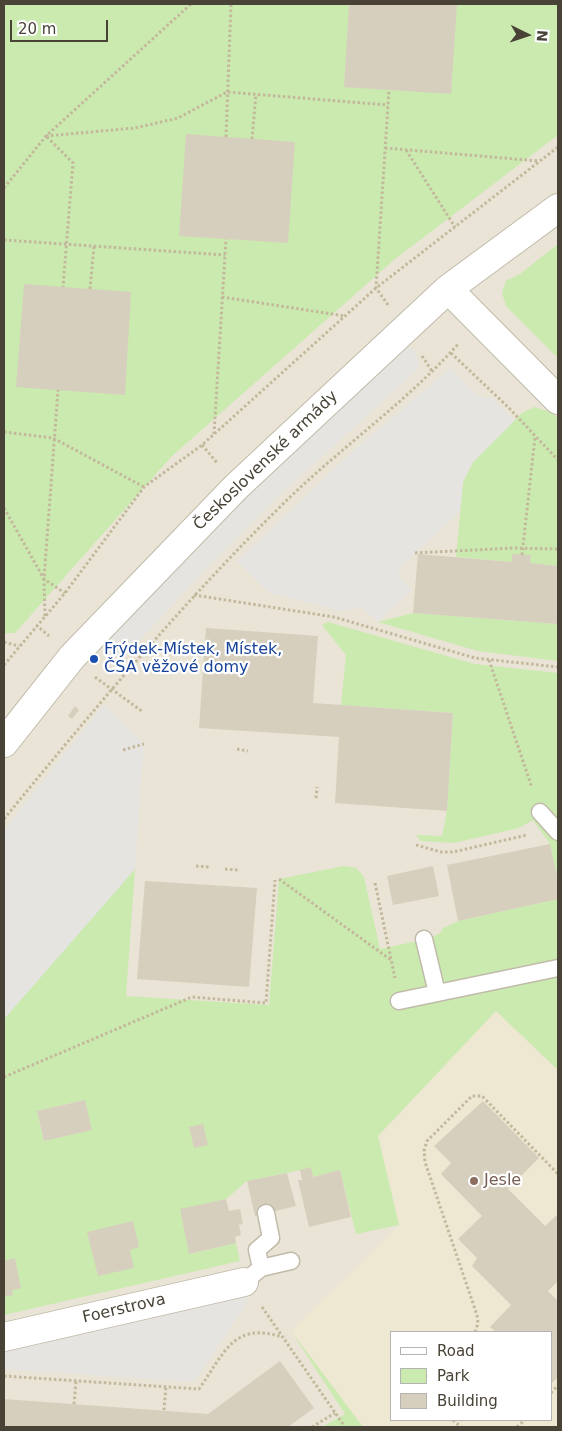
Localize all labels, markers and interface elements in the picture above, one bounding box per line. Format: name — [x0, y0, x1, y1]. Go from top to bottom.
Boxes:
scale bar — [12, 10, 110, 42]
north arrow — [502, 10, 552, 60]
text: 20 m — [18, 20, 56, 38]
text: N — [534, 30, 550, 42]
street label: Československé armády — [190, 387, 342, 535]
place label: Frýdek-Místek, Místek, ČSA věžové domy — [104, 640, 282, 678]
marker: Frýdek-Místek, Místek, ČSA věžové domy — [88, 653, 100, 665]
place label: Jesle — [484, 1171, 521, 1191]
marker: Jesle — [468, 1175, 480, 1187]
street label: Foerstrova — [81, 1290, 167, 1328]
legend — [390, 1331, 552, 1421]
text: Road — [437, 1342, 475, 1360]
text: Park — [437, 1367, 469, 1385]
text: Building — [437, 1392, 498, 1410]

